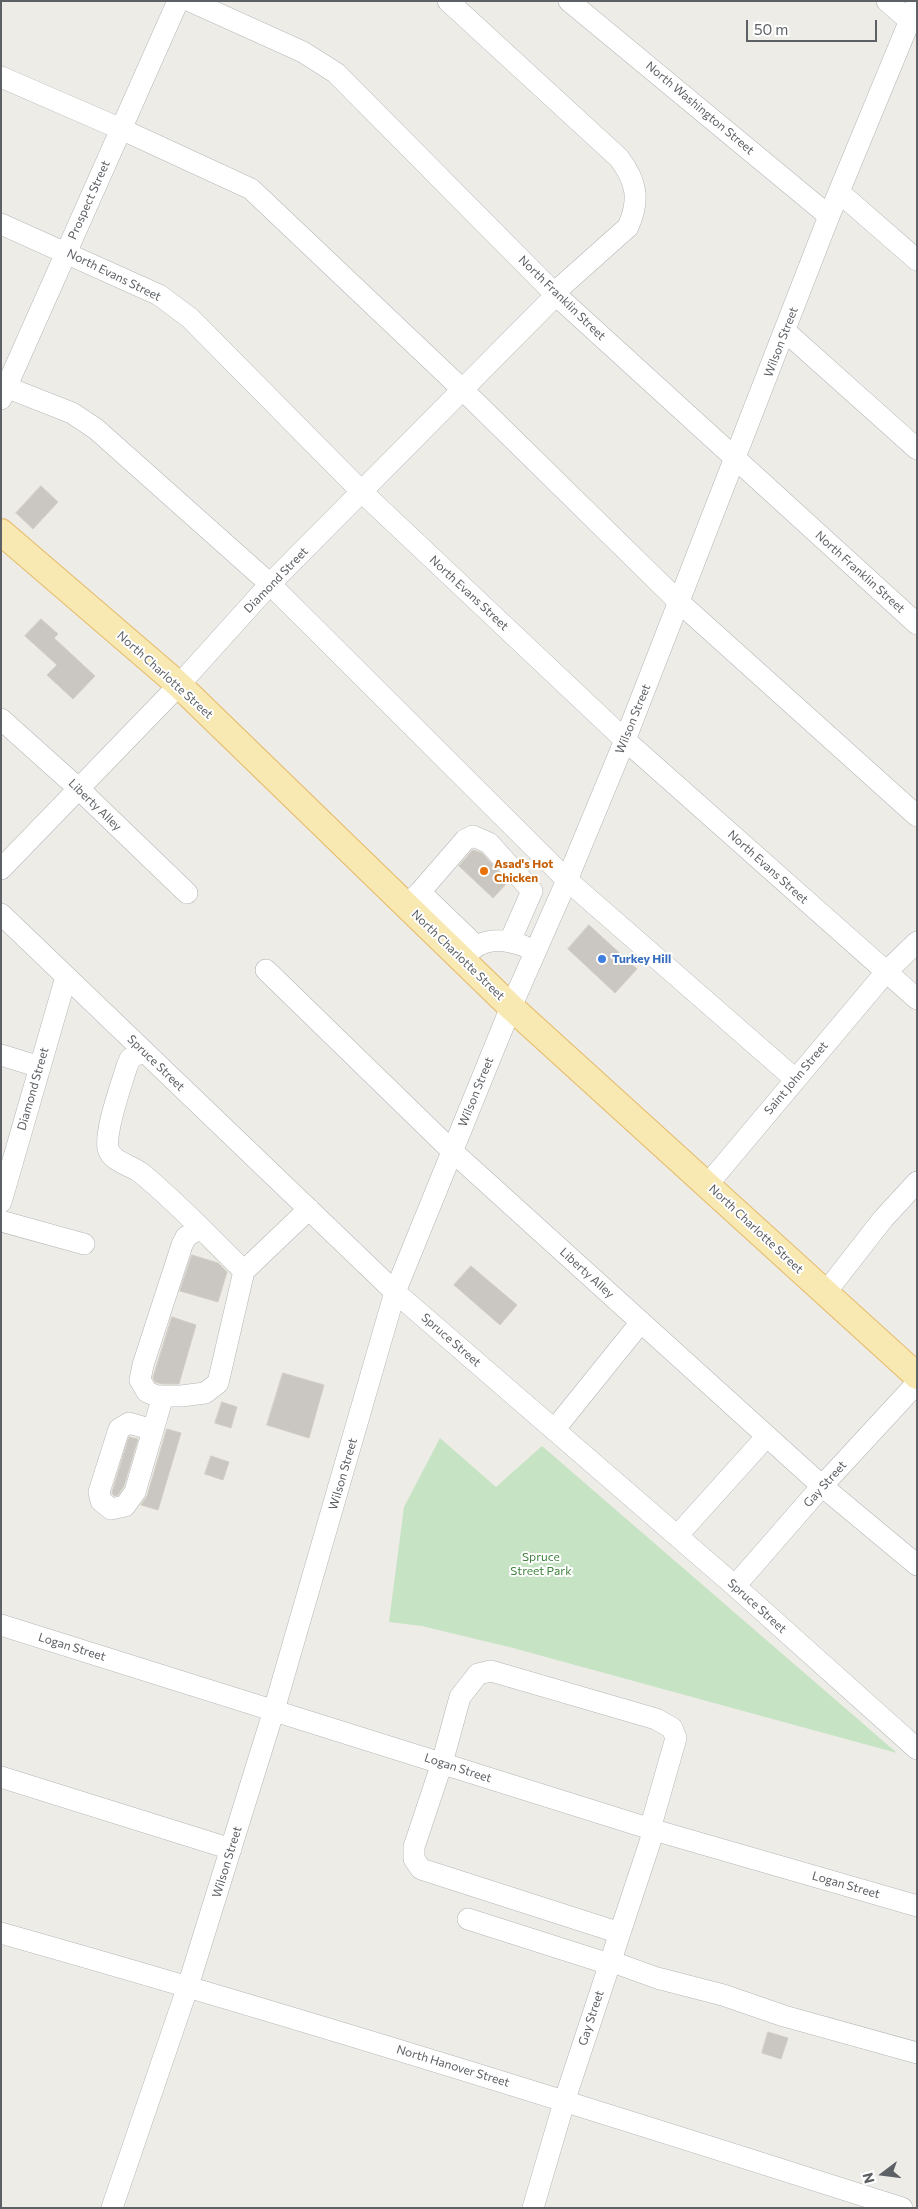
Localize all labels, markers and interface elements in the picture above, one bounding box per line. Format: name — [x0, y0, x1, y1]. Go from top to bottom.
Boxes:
scale bar — [748, 10, 879, 42]
text: 50 m — [754, 20, 788, 38]
street label: North Washington Street — [643, 58, 757, 158]
street label: Prospect Street — [65, 158, 113, 242]
street label: North Evans Street — [65, 246, 163, 304]
street label: North Franklin Street — [516, 253, 608, 343]
street label: Wilson Street — [761, 305, 801, 379]
street label: North Franklin Street — [812, 528, 908, 616]
street label: Diamond Street — [241, 544, 311, 616]
street label: North Evans Street — [426, 553, 512, 633]
street label: North Charlotte Street — [114, 628, 216, 722]
street label: Wilson Street — [612, 682, 654, 756]
street label: Liberty Alley — [65, 776, 125, 834]
street label: North Evans Street — [725, 827, 811, 907]
place label: Asad's Hot Chicken — [494, 857, 553, 885]
marker: Asad's Hot Chicken — [478, 865, 490, 877]
street label: North Charlotte Street — [409, 907, 507, 1003]
place label: Turkey Hill — [612, 952, 671, 966]
marker: Turkey Hill — [596, 953, 608, 965]
street label: Spruce Street — [124, 1032, 188, 1094]
street label: Saint John Street — [761, 1038, 831, 1118]
street label: Diamond Street — [14, 1046, 52, 1132]
street label: Wilson Street — [455, 1055, 497, 1129]
street label: North Charlotte Street — [706, 1182, 806, 1276]
street label: Liberty Alley — [557, 1245, 617, 1301]
street label: Spruce Street — [418, 1310, 484, 1370]
street label: Wilson Street — [326, 1436, 360, 1512]
street label: Gay Street — [800, 1458, 850, 1510]
park label: Spruce Street Park — [510, 1550, 572, 1578]
street label: Spruce Street — [725, 1576, 789, 1636]
street label: Logan Street — [37, 1630, 107, 1664]
street label: Logan Street — [423, 1750, 493, 1786]
street label: Wilson Street — [209, 1824, 245, 1900]
street label: Logan Street — [810, 1868, 882, 1902]
street label: Gay Street — [575, 1988, 607, 2048]
street label: North Hanover Street — [395, 2042, 511, 2090]
north arrow — [858, 2149, 908, 2199]
text: N — [858, 2171, 878, 2185]

